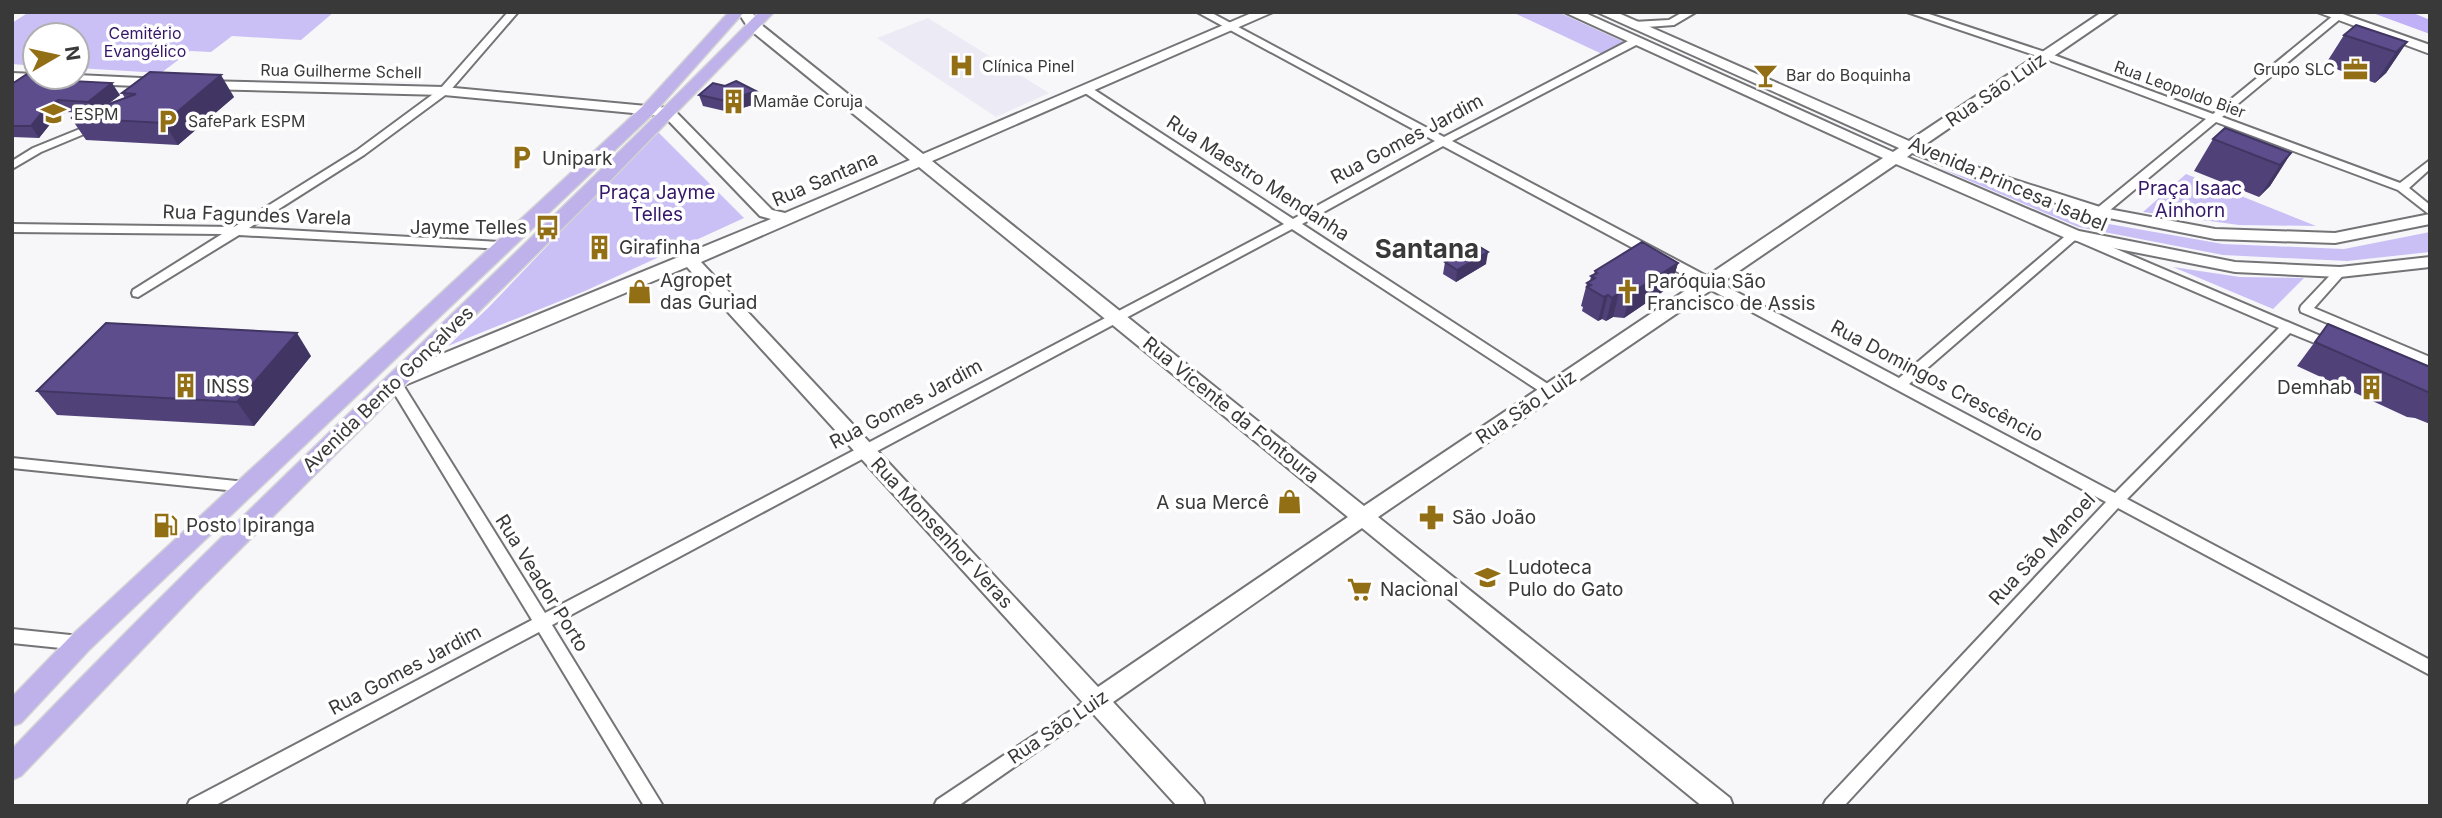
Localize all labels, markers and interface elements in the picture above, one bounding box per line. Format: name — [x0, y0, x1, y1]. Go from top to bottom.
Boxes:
north arrow — [21, 21, 91, 91]
park label: Cemitério Evangélico — [104, 23, 186, 61]
text: N — [60, 44, 85, 62]
street label: Rua São Luiz — [1941, 48, 2051, 132]
hospital icon: Clínica Pinel — [948, 52, 976, 80]
office icon: Grupo SLC — [2341, 55, 2369, 83]
place label: Clínica Pinel — [982, 56, 1074, 76]
street label: Rua Leopoldo Bier — [2112, 56, 2248, 122]
place label: Grupo SLC — [2253, 59, 2335, 79]
street label: Rua Guilherme Schell — [260, 60, 422, 82]
bar icon: Bar do Boquinha — [1752, 61, 1780, 89]
place label: Bar do Boquinha — [1786, 65, 1911, 85]
building icon: Mamãe Coruja — [719, 87, 747, 115]
street label: Rua Gomes Jardim — [1327, 89, 1487, 189]
place label: Mamãe Coruja — [753, 91, 863, 111]
school or university icon: ESPM — [40, 100, 68, 128]
place label: ESPM — [74, 104, 119, 124]
parking icon: SafePark ESPM — [154, 107, 182, 135]
street label: Rua Maestro Mendanha — [1162, 110, 1354, 246]
place label: SafePark ESPM — [188, 111, 305, 131]
street label: Avenida Princesa Isabel — [1905, 132, 2111, 236]
parking icon: Unipark — [508, 144, 536, 172]
street label: Rua Santana — [769, 146, 881, 212]
place label: Unipark — [542, 147, 613, 170]
park label: Praça Isaac Ainhorn — [2138, 177, 2242, 222]
park label: Praça Jayme Telles — [599, 181, 715, 226]
street label: Rua Fagundes Varela — [162, 200, 352, 230]
bus stop icon: Jayme Telles — [533, 213, 561, 241]
place label: Jayme Telles — [410, 216, 527, 239]
building icon: Girafinha — [585, 233, 613, 261]
district label: Santana — [1375, 233, 1479, 264]
place label: Girafinha — [619, 236, 700, 259]
place label: Agropet das Guriad — [660, 269, 757, 314]
place label: Paróquia São Francisco de Assis — [1647, 270, 1816, 315]
shop icon: Agropet das Guriad — [626, 277, 654, 305]
church icon: Paróquia São Francisco de Assis — [1613, 278, 1641, 306]
street label: Avenida Bento Gonçalves — [298, 301, 478, 477]
street label: Rua Domingos Crescêncio — [1827, 315, 2047, 447]
street label: Rua Vicente da Fontoura — [1138, 332, 1324, 488]
street label: Rua Gomes Jardim — [826, 354, 986, 454]
street label: Rua São Luiz — [1471, 365, 1581, 449]
building icon: INSS — [172, 372, 200, 400]
building icon: Demhab — [2358, 373, 2386, 401]
place label: INSS — [206, 375, 250, 398]
place label: Demhab — [2277, 376, 2352, 399]
street label: Rua Monsenhor Veras — [866, 453, 1018, 613]
shop icon: A sua Mercê — [1275, 488, 1303, 516]
street label: Rua São Manoel — [1984, 488, 2100, 610]
place label: A sua Mercê — [1156, 491, 1269, 514]
pharmacy icon: São João — [1418, 503, 1446, 531]
place label: São João — [1452, 506, 1536, 529]
street label: Rua Veador Porto — [491, 510, 593, 656]
fuel station icon: Posto Ipiranga — [152, 511, 180, 539]
place label: Posto Ipiranga — [186, 514, 315, 537]
place label: Ludoteca Pulo do Gato — [1508, 556, 1623, 601]
school or university icon: Ludoteca Pulo do Gato — [1474, 564, 1502, 592]
supermarket icon: Nacional — [1346, 575, 1374, 603]
place label: Nacional — [1380, 578, 1458, 601]
street label: Rua Gomes Jardim — [325, 620, 485, 720]
street label: Rua São Luiz — [1003, 685, 1113, 769]

